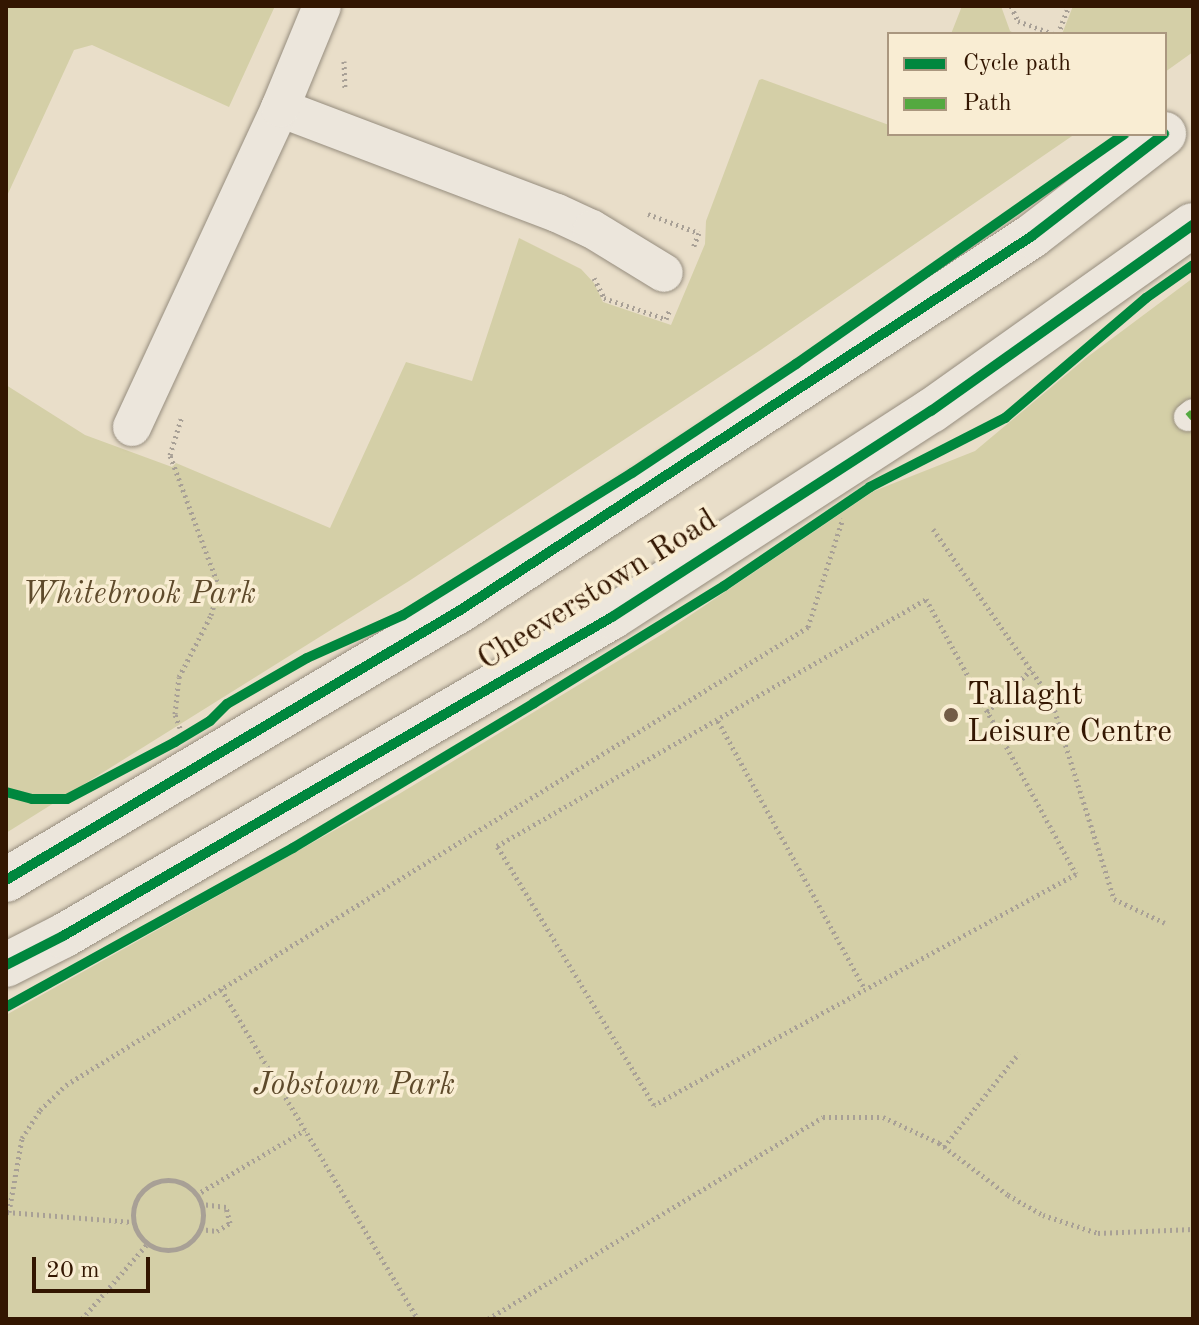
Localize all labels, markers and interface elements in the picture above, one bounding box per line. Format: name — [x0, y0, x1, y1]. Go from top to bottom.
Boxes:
legend — [887, 32, 1167, 136]
text: Cycle path — [963, 52, 1071, 76]
text: Path — [963, 92, 1012, 116]
street label: Cheeverstown Road — [471, 502, 725, 680]
park label: Whitebrook Park — [22, 576, 256, 614]
place label: Tallaght Leisure Centre — [967, 678, 1172, 753]
marker: Tallaght Leisure Centre — [942, 706, 960, 724]
park label: Jobstown Park — [253, 1067, 455, 1105]
scale bar — [36, 1241, 154, 1291]
text: 20 m — [46, 1259, 100, 1283]

